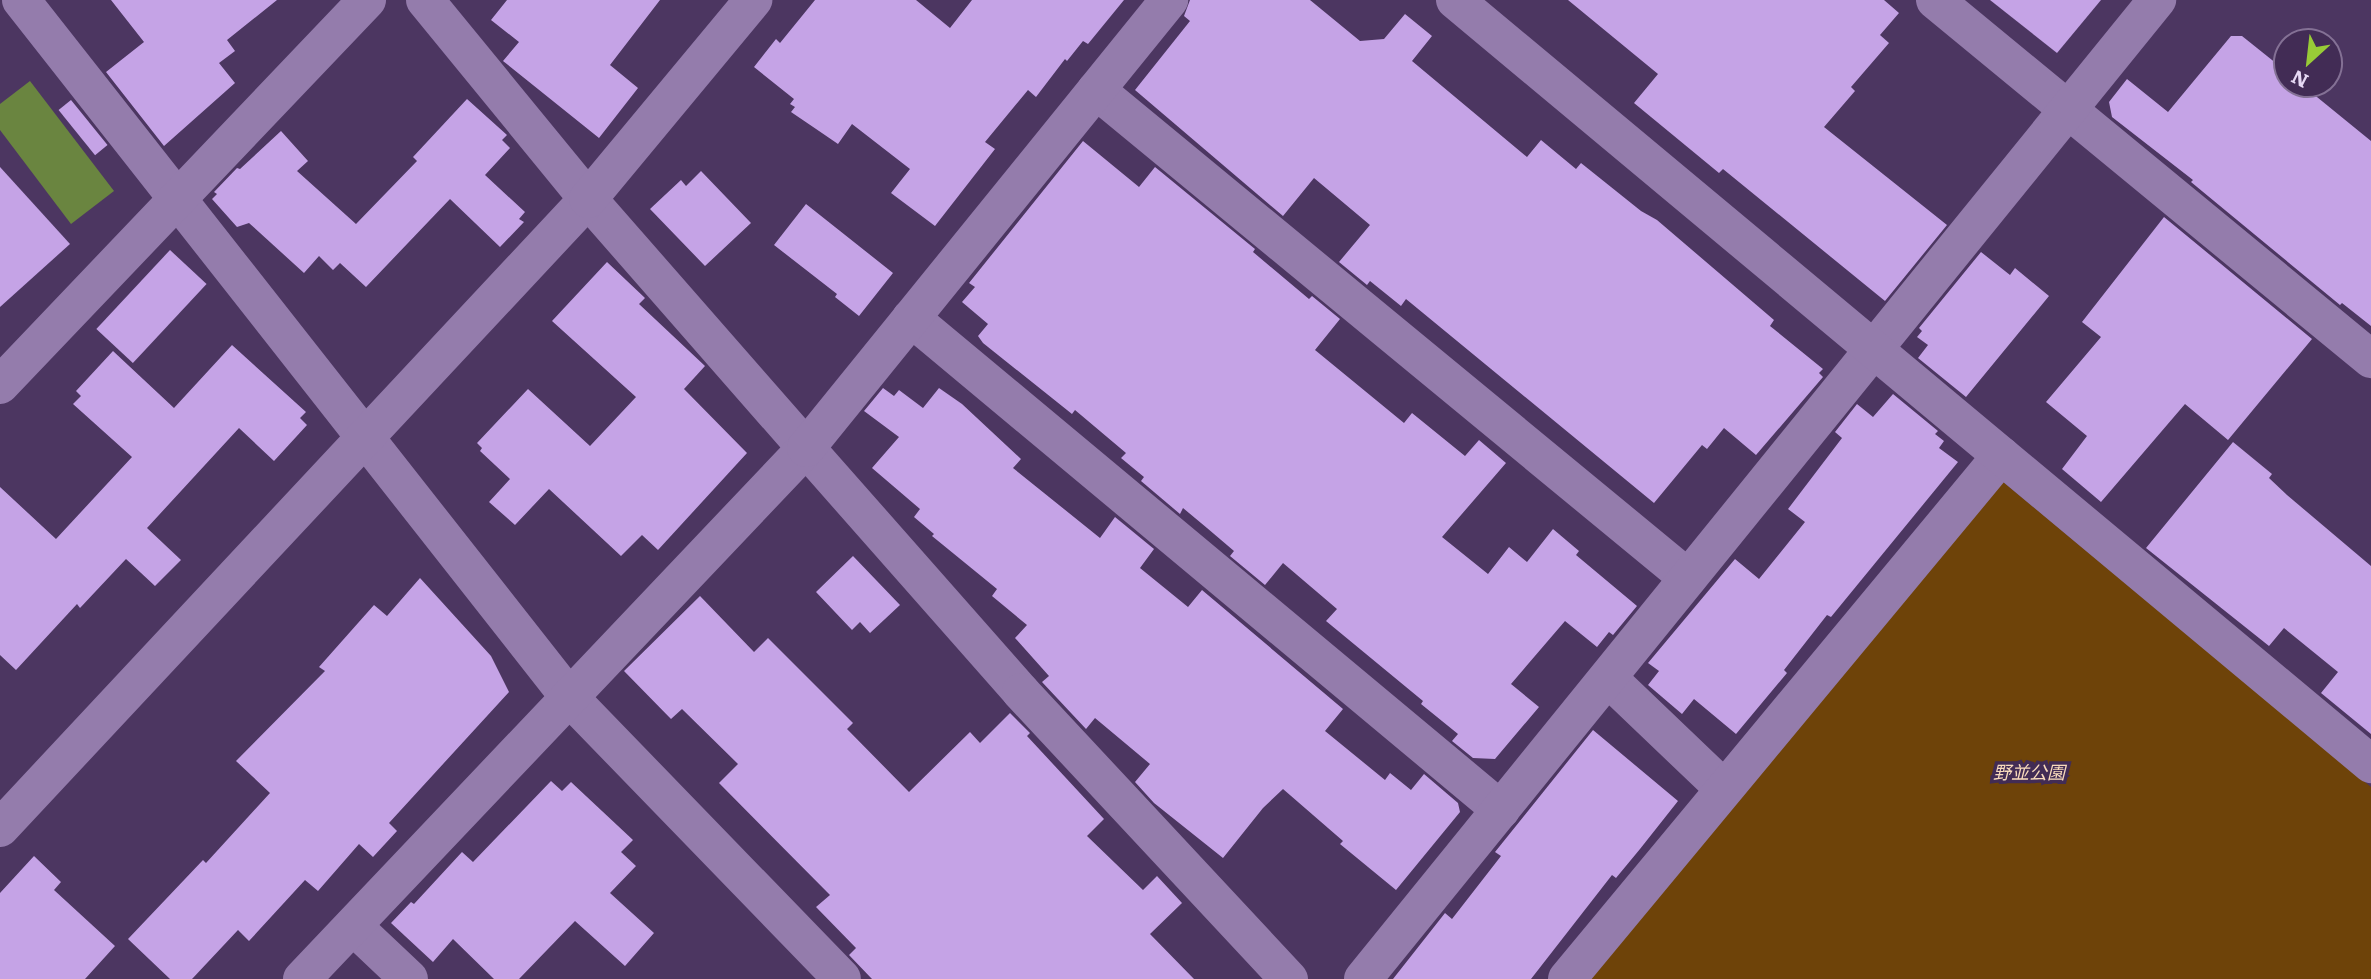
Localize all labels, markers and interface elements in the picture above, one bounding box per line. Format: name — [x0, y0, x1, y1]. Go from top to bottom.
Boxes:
north arrow — [2273, 28, 2343, 98]
text: N — [2286, 64, 2313, 96]
park label: 野並公園 — [1993, 761, 2065, 783]

